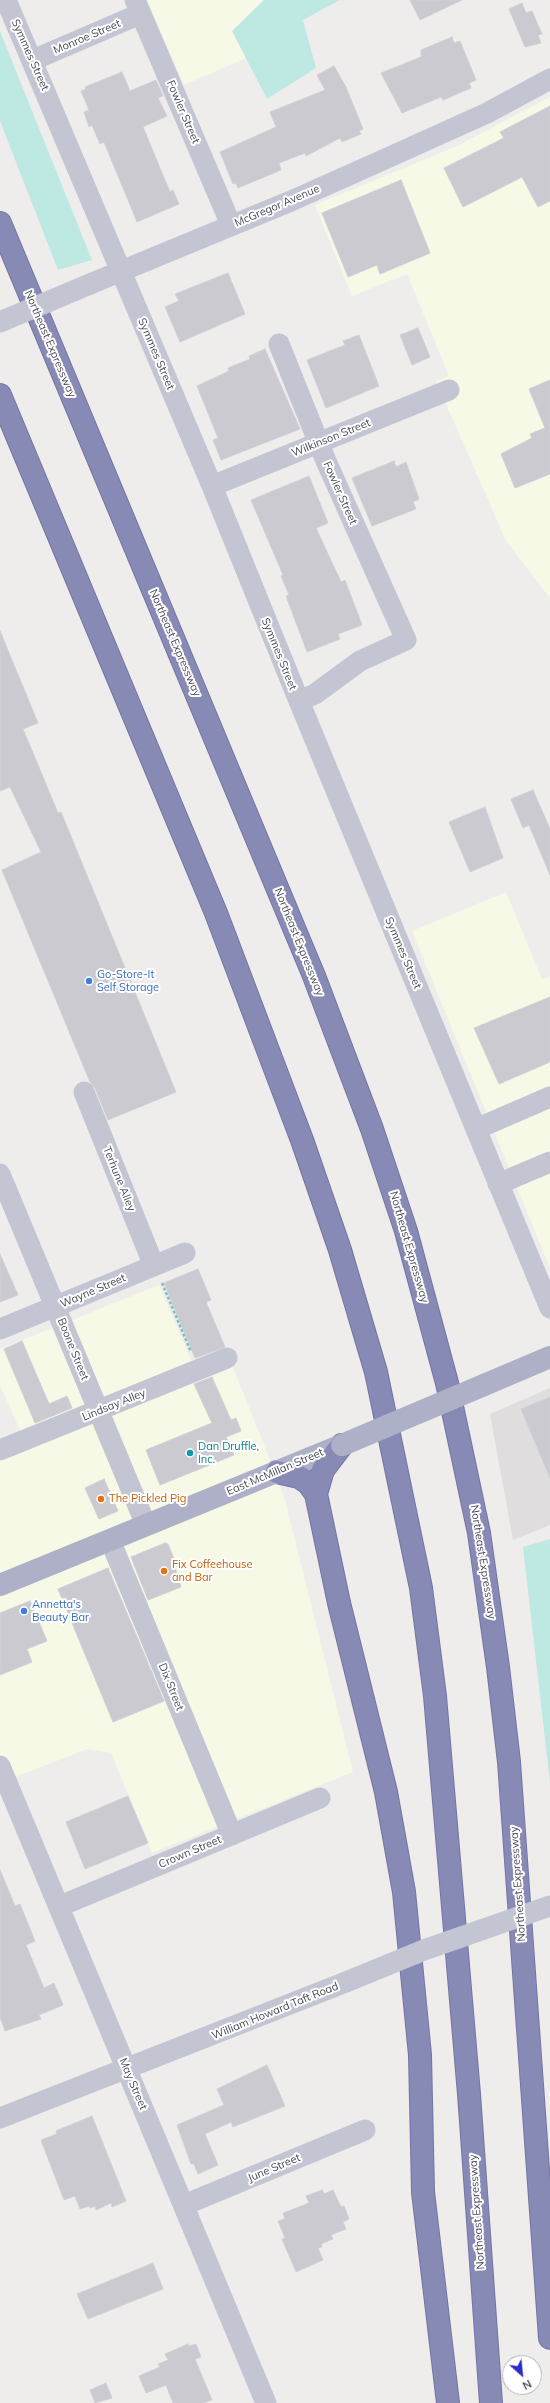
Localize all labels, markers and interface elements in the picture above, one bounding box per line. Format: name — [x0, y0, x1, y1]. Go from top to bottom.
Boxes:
street label: Symmes Street — [8, 17, 52, 93]
street label: Monroe Street — [51, 17, 123, 57]
street label: Fowler Street — [164, 78, 202, 146]
street label: McGregor Avenue — [233, 182, 321, 230]
street label: Northeast Expressway — [21, 288, 79, 400]
street label: Symmes Street — [135, 316, 177, 392]
street label: Wilkinson Street — [290, 416, 372, 460]
street label: Fowler Street — [320, 459, 360, 527]
street label: Northeast Expressway — [146, 587, 204, 699]
street label: Symmes Street — [259, 616, 299, 692]
street label: Northeast Expressway — [271, 886, 327, 998]
street label: Symmes Street — [382, 915, 424, 991]
place label: Go-Store-It Self Storage — [97, 968, 159, 994]
marker: Go-Store-It Self Storage — [84, 976, 94, 986]
street label: Terhune Alley — [100, 1145, 138, 1213]
street label: Northeast Expressway — [387, 1190, 431, 1304]
street label: Wayne Street — [58, 1271, 128, 1311]
street label: Boone Street — [55, 1316, 91, 1382]
street label: Lindsay Alley — [80, 1386, 148, 1424]
place label: Dan Druffle, Inc. — [198, 1440, 259, 1466]
street label: East McMillan Street — [225, 1446, 325, 1498]
marker: Dan Druffle, Inc. — [185, 1448, 195, 1458]
place label: The Pickled Pig — [109, 1492, 186, 1506]
marker: The Pickled Pig — [96, 1494, 106, 1504]
street label: Northeast Expressway — [467, 1504, 499, 1620]
place label: Fix Coffeehouse and Bar — [172, 1558, 253, 1584]
marker: Fix Coffeehouse and Bar — [159, 1566, 169, 1576]
place label: Annetta's Beauty Bar — [32, 1598, 89, 1624]
marker: Annetta's Beauty Bar — [19, 1606, 29, 1616]
street label: Dix Street — [156, 1661, 186, 1713]
street label: Northeast Expressway — [507, 1826, 529, 1942]
street label: Crown Street — [157, 1833, 223, 1871]
street label: William Howard Taft Road — [210, 1980, 340, 2042]
street label: May Street — [116, 2056, 150, 2112]
street label: June Street — [246, 2151, 302, 2185]
street label: Northeast Expressway — [466, 2154, 488, 2270]
north arrow — [502, 2355, 542, 2395]
text: N — [520, 2377, 534, 2393]

